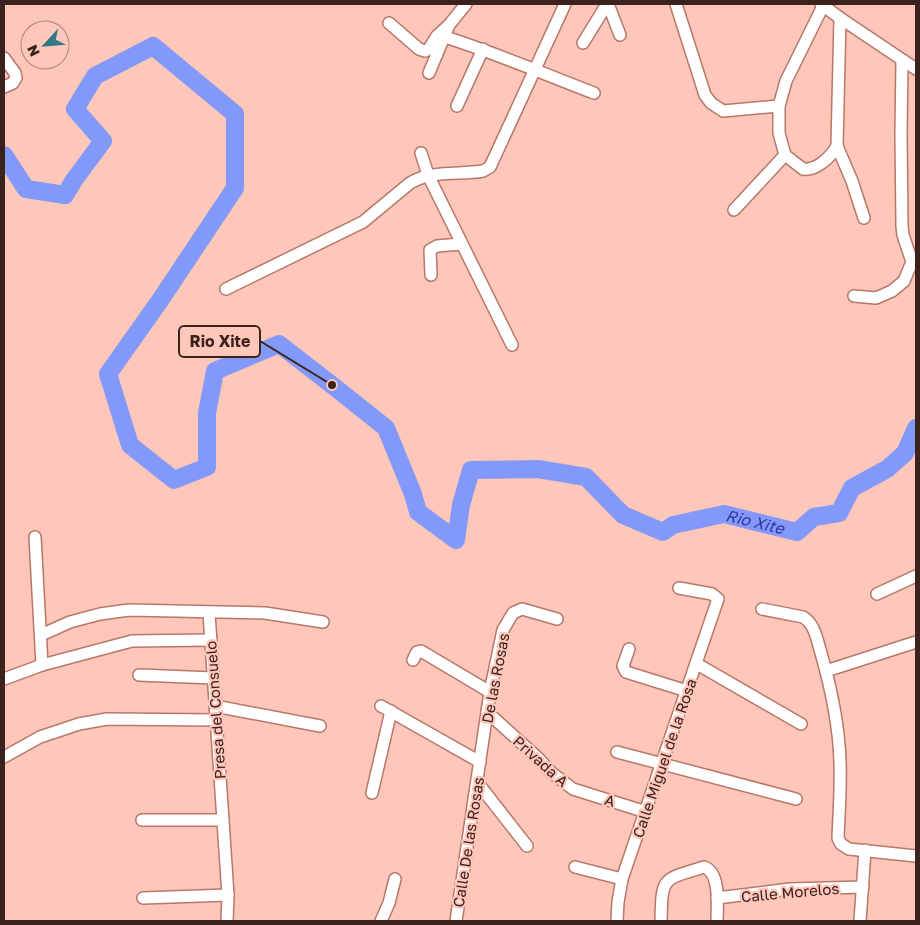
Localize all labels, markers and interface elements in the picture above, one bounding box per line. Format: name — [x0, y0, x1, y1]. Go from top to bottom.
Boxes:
north arrow — [20, 20, 70, 70]
text: N — [23, 42, 43, 59]
callout: Rio Xite — [179, 326, 260, 357]
text: Rio Xite — [190, 331, 250, 351]
water label: Rio Xite — [724, 505, 788, 539]
street label: De las Rosas — [477, 631, 513, 725]
street label: Presa del Consuelo — [201, 640, 229, 780]
street label: Calle Miguel de la Rosa — [628, 676, 700, 840]
street label: Privada A — [510, 732, 572, 790]
street label: Calle De las Rosas — [449, 775, 487, 909]
street label: A — [603, 790, 617, 810]
street label: Calle Morelos — [740, 879, 840, 905]

